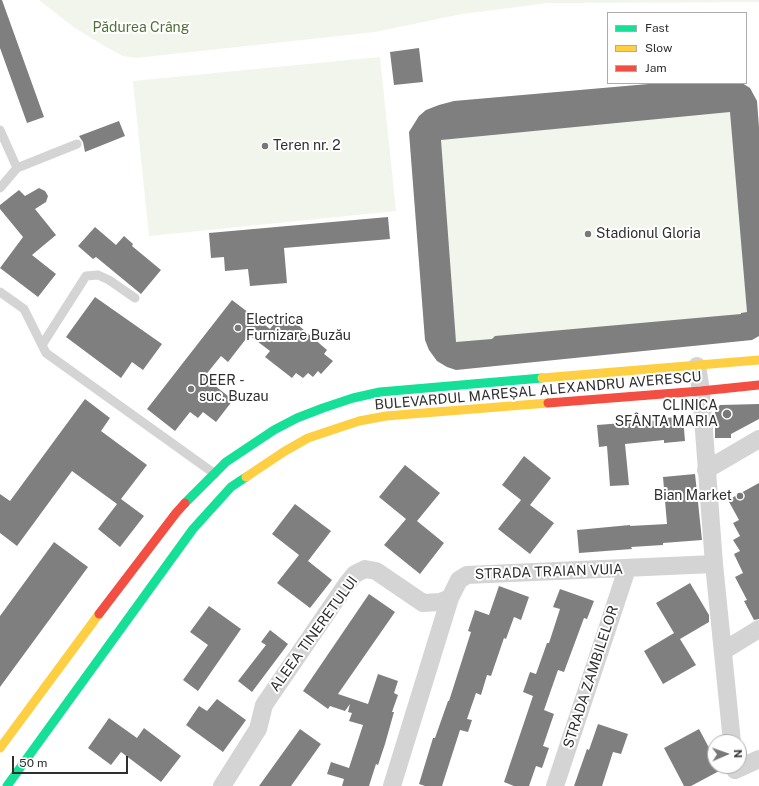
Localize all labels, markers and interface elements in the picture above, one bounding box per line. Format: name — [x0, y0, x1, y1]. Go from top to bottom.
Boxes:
legend — [607, 12, 747, 84]
park label: Pădurea Crâng — [93, 20, 189, 36]
text: Fast — [645, 21, 669, 35]
text: Slow — [645, 41, 672, 55]
text: Jam — [645, 61, 667, 75]
place label: Teren nr. 2 — [273, 138, 340, 154]
marker: Teren nr. 2 — [260, 141, 270, 151]
place label: Stadionul Gloria — [596, 226, 701, 242]
marker: Stadionul Gloria — [583, 229, 593, 239]
place label: Electrica Furnizare Buzău — [246, 312, 351, 344]
marker: Electrica Furnizare Buzău — [233, 323, 243, 333]
street label: BULEVARDUL MAREȘAL ALEXANDRU AVERESCU — [374, 368, 702, 414]
place label: DEER - suc. Buzau — [199, 373, 269, 406]
marker: DEER - suc. Buzau — [186, 384, 196, 394]
place label: CLINICA SFÂNTA MARIA — [615, 398, 718, 430]
marker: CLINICA SFÂNTA MARIA — [721, 408, 733, 420]
place label: Bian Market — [654, 488, 732, 504]
marker: Bian Market — [735, 491, 745, 501]
street label: STRADA TRAIAN VUIA — [475, 561, 623, 583]
street label: ALEEA TINERETULUI — [267, 573, 361, 695]
street label: STRADA ZAMBILELOR — [560, 604, 622, 750]
north arrow — [707, 734, 747, 774]
scale bar — [14, 748, 130, 774]
text: N — [732, 749, 744, 758]
text: 50 m — [19, 756, 47, 770]

